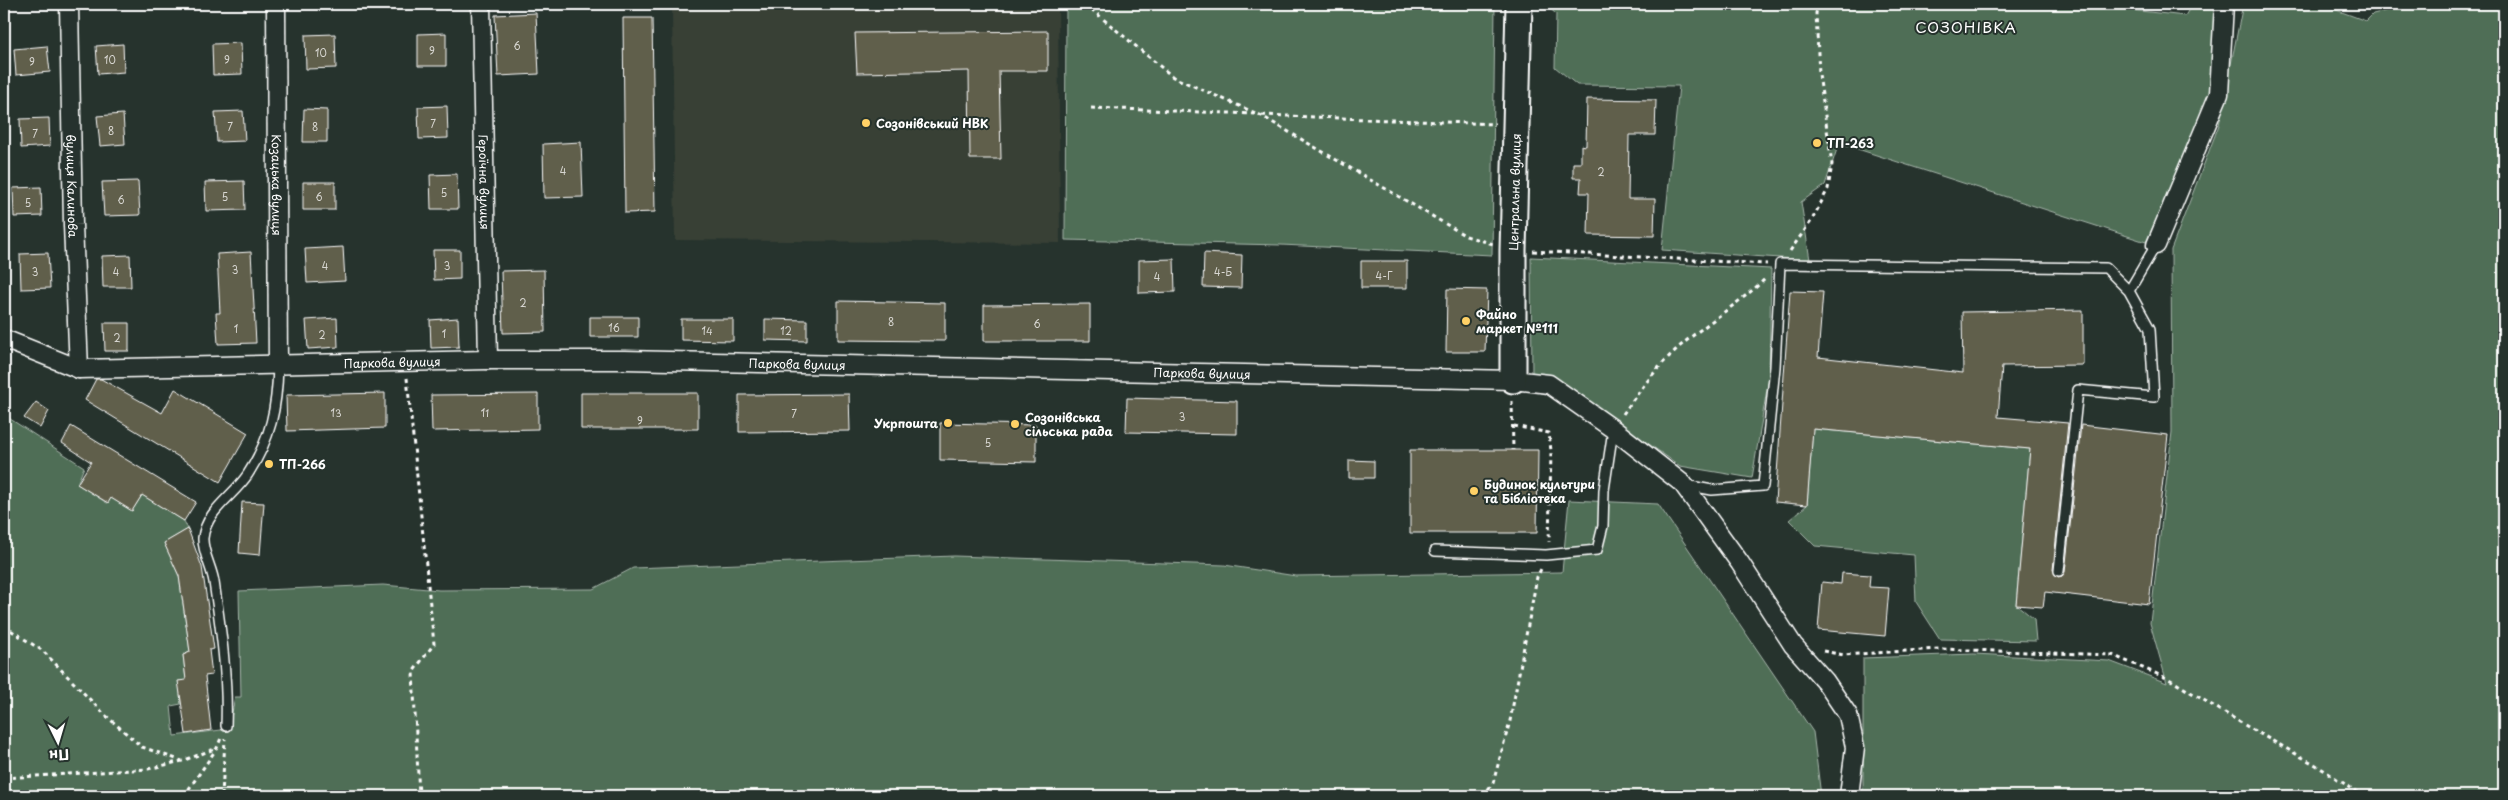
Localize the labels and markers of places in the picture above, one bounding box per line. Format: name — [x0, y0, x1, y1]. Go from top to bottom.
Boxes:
place label: Созонівський НВК — [876, 114, 988, 132]
marker: Созонівський НВК — [860, 117, 872, 129]
place label: ТП-263 — [1827, 134, 1874, 152]
marker: ТП-263 — [1811, 137, 1823, 149]
place label: Файно маркет №111 — [1476, 305, 1558, 337]
marker: Файно маркет №111 — [1460, 315, 1472, 327]
place label: Созонівська сільська рада — [1025, 408, 1113, 440]
place label: Укрпошта — [873, 414, 939, 432]
marker: Укрпошта — [942, 417, 954, 429]
marker: Созонівська сільська рада — [1009, 418, 1021, 430]
place label: ТП-266 — [279, 455, 326, 473]
marker: ТП-266 — [263, 458, 275, 470]
place label: Будинок культури та Бібліотека — [1484, 475, 1595, 507]
marker: Будинок культури та Бібліотека — [1468, 485, 1480, 497]

